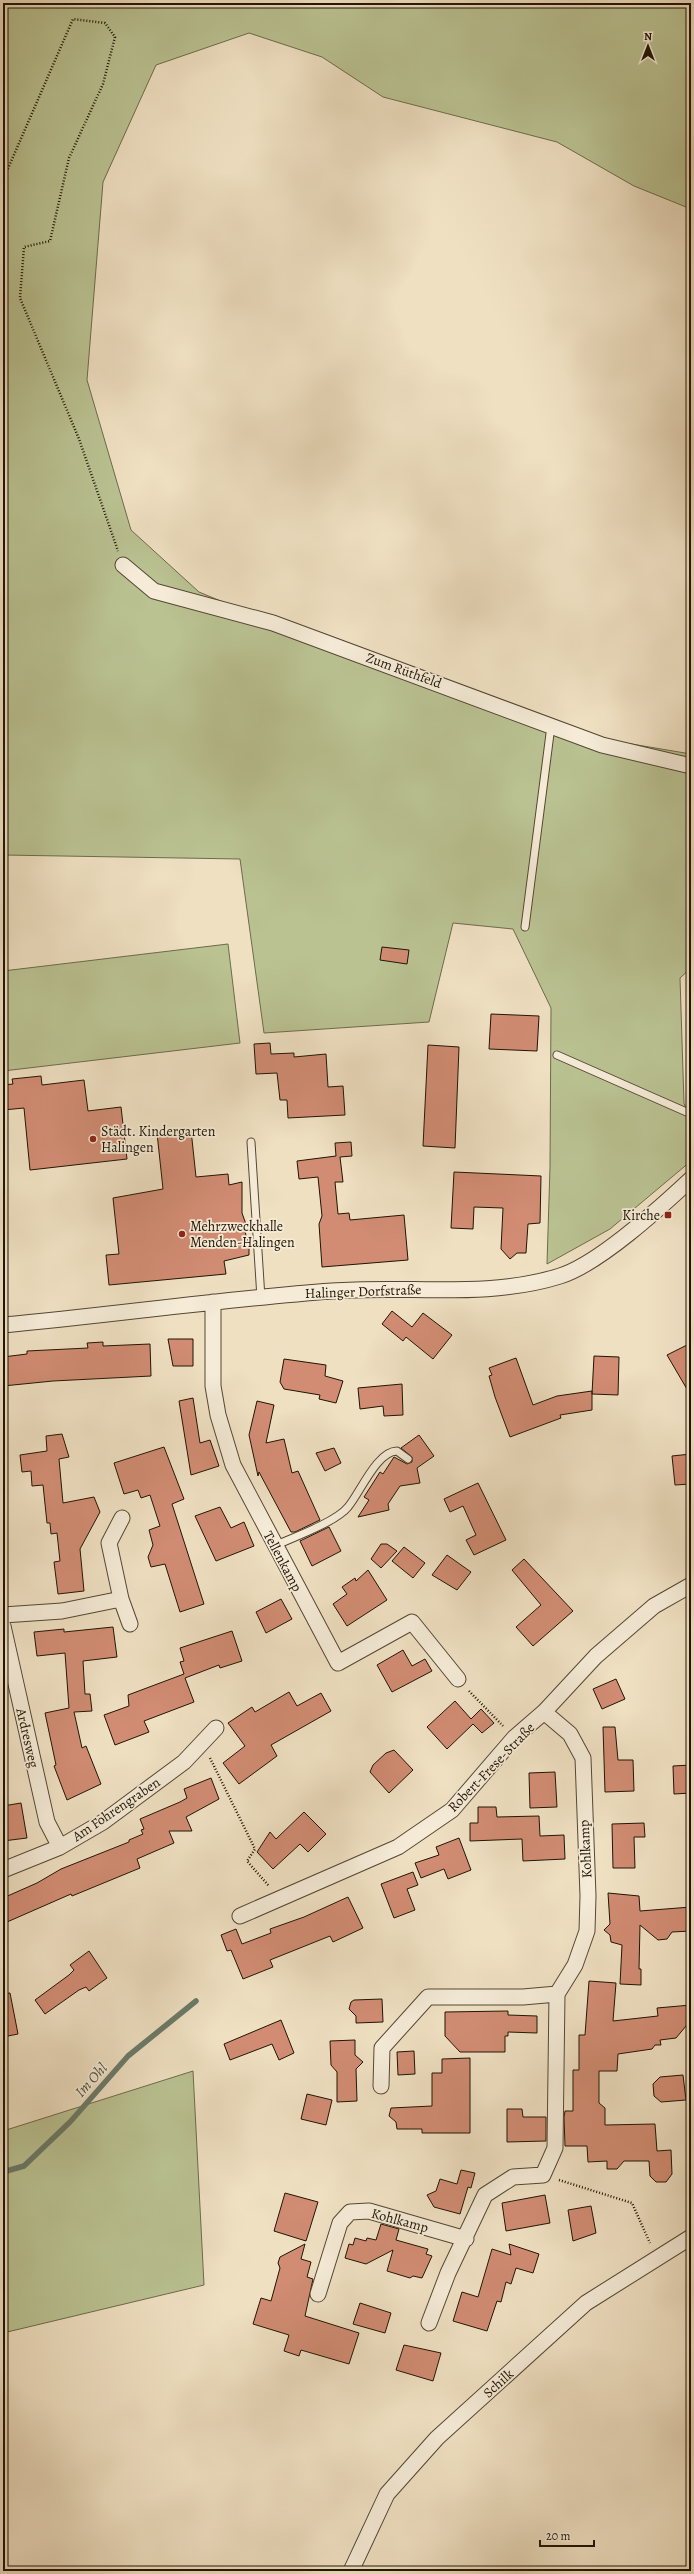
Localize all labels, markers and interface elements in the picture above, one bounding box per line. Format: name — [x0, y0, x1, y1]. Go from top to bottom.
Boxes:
north arrow — [628, 26, 668, 66]
text: N — [644, 29, 652, 44]
street label: Zum Rüthfeld — [363, 648, 445, 693]
place label: Städt. Kindergarten Halingen — [101, 1122, 216, 1157]
marker: Städt. Kindergarten Halingen — [88, 1134, 98, 1144]
place label: Kirche — [622, 1206, 660, 1225]
marker: Kirche — [663, 1210, 673, 1220]
place label: Mehrzweckhalle Menden-Halingen — [190, 1217, 295, 1252]
marker: Mehrzweckhalle Menden-Halingen — [177, 1229, 187, 1239]
street label: Halinger Dorfstraße — [304, 1280, 422, 1303]
street label: Tellenkamp — [259, 1528, 306, 1595]
street label: Ardresweg — [11, 1705, 44, 1770]
street label: Robert-Frese-Straße — [444, 1719, 539, 1816]
street label: Am Fohrengraben — [68, 1773, 164, 1846]
street label: Kohlkamp — [574, 1819, 597, 1879]
water label: Im Ohl — [70, 2058, 112, 2101]
street label: Kohlkamp — [369, 2204, 431, 2237]
street label: Schilk — [479, 2365, 518, 2402]
scale bar — [540, 2522, 594, 2548]
text: 20 m — [546, 2528, 570, 2544]

